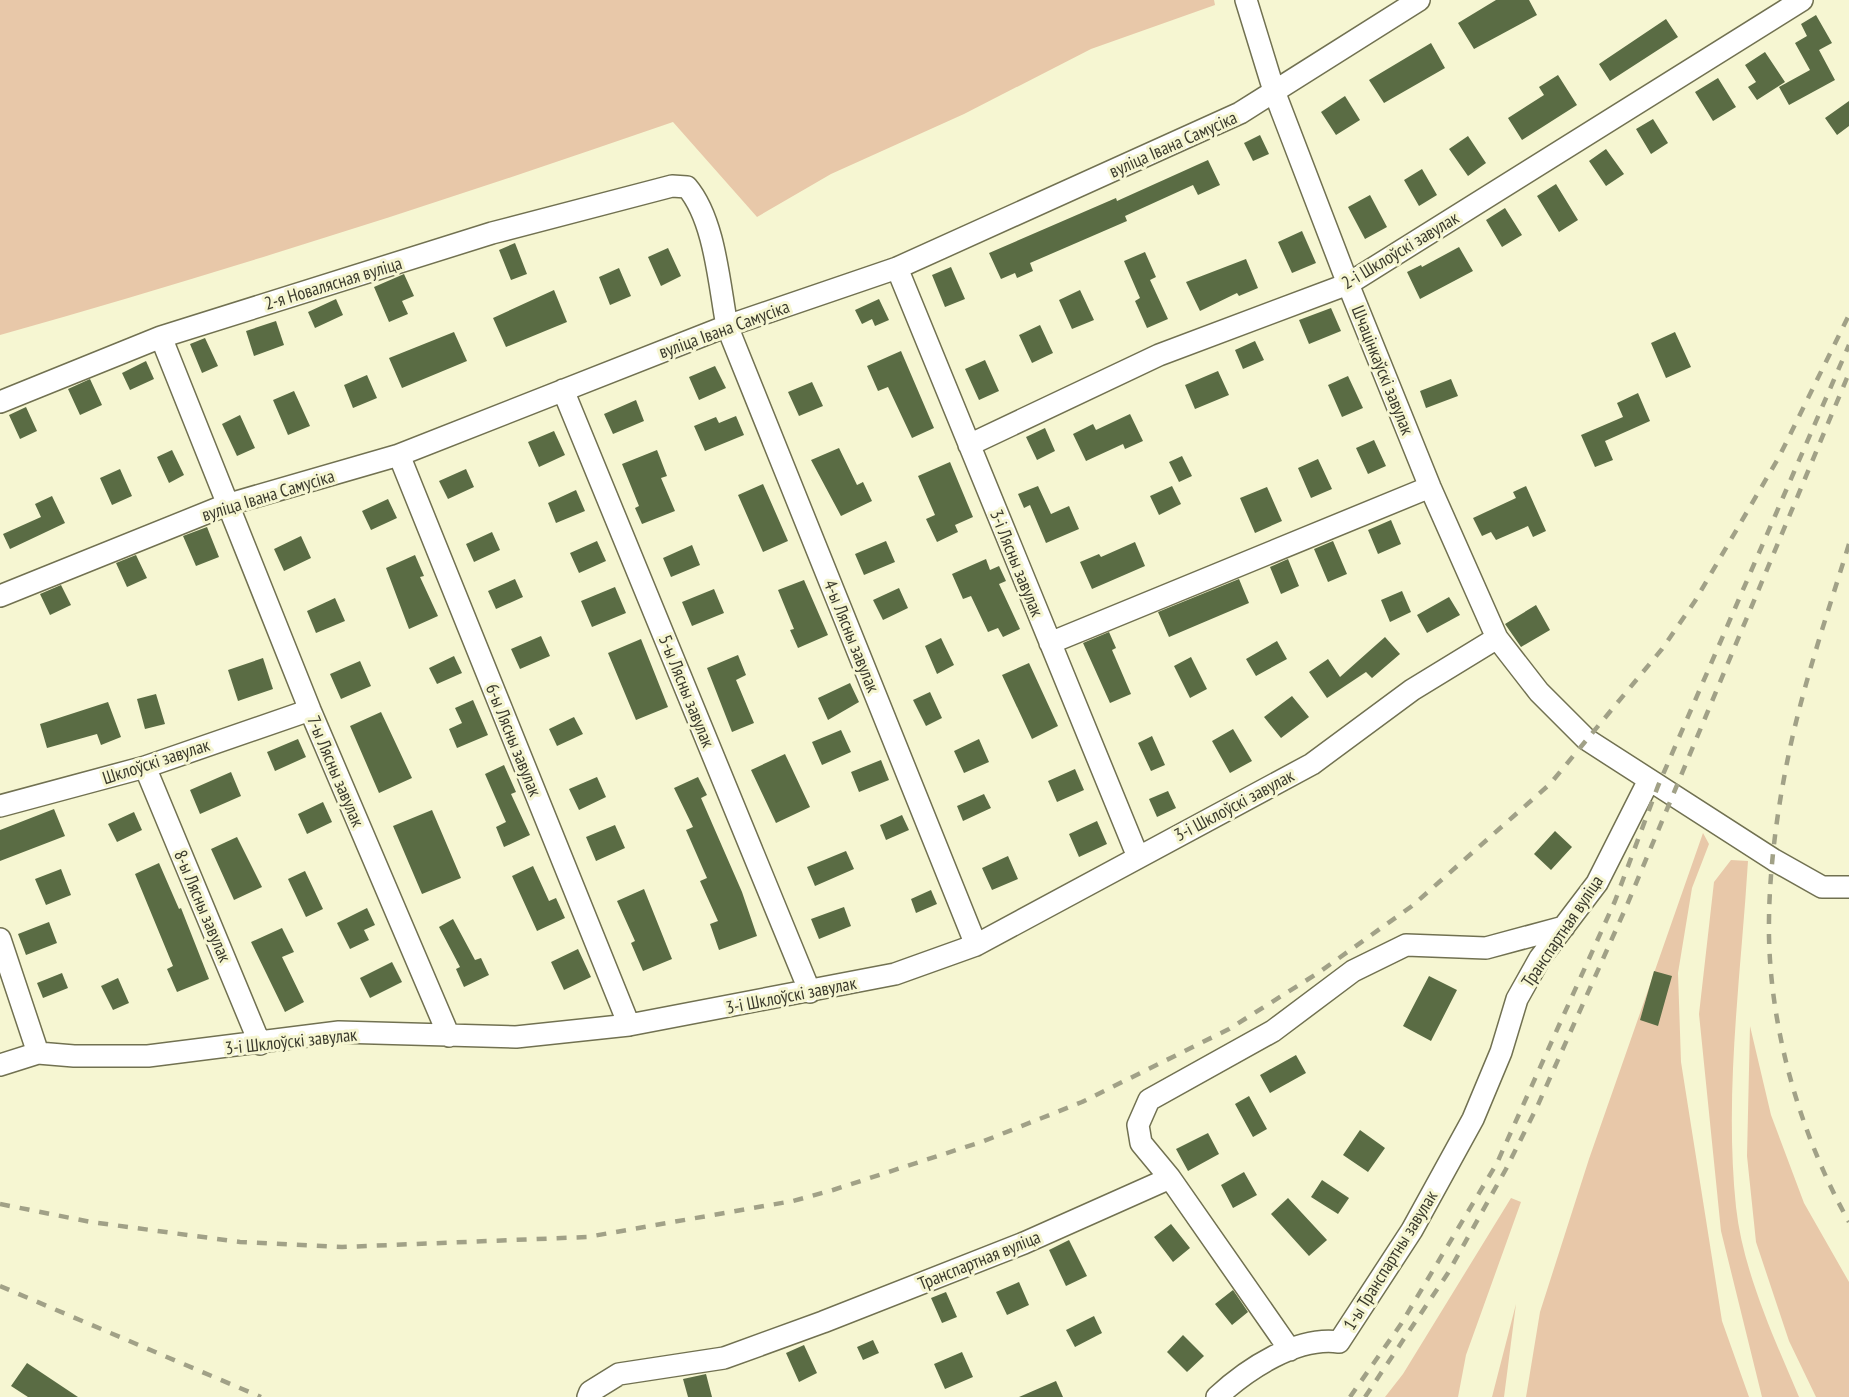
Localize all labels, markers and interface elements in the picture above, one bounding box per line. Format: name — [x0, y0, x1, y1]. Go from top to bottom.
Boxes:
street label: вуліца Івана Самусіка — [1106, 106, 1240, 182]
street label: 2-і Шклоўскі завулак — [1337, 206, 1463, 294]
street label: 2-я Новалясная вуліца — [261, 251, 405, 315]
street label: вуліца Івана Самусіка — [655, 295, 793, 363]
street label: Шчацінкаўскі завулак — [1347, 302, 1419, 438]
street label: вуліца Івана Самусіка — [199, 464, 337, 526]
street label: 3-і Лясны завулак — [985, 506, 1049, 620]
street label: 4-ы Лясны завулак — [819, 576, 885, 696]
street label: 5-ы Лясны завулак — [654, 631, 720, 751]
street label: 6-ы Лясны завулак — [481, 680, 547, 800]
street label: 7-ы Лясны завулак — [302, 712, 370, 830]
street label: Шклоўскі завулак — [99, 733, 213, 789]
street label: 3-і Шклоўскі завулак — [1170, 764, 1298, 846]
street label: 8-ы Лясны завулак — [169, 847, 237, 965]
street label: Транспартная вуліца — [1516, 871, 1608, 991]
street label: 3-і Шклоўскі завулак — [724, 971, 858, 1019]
street label: 3-і Шклоўскі завулак — [224, 1023, 358, 1059]
street label: 1-ы Транспартны завулак — [1338, 1186, 1442, 1334]
street label: Транспартная вуліца — [914, 1225, 1044, 1295]

